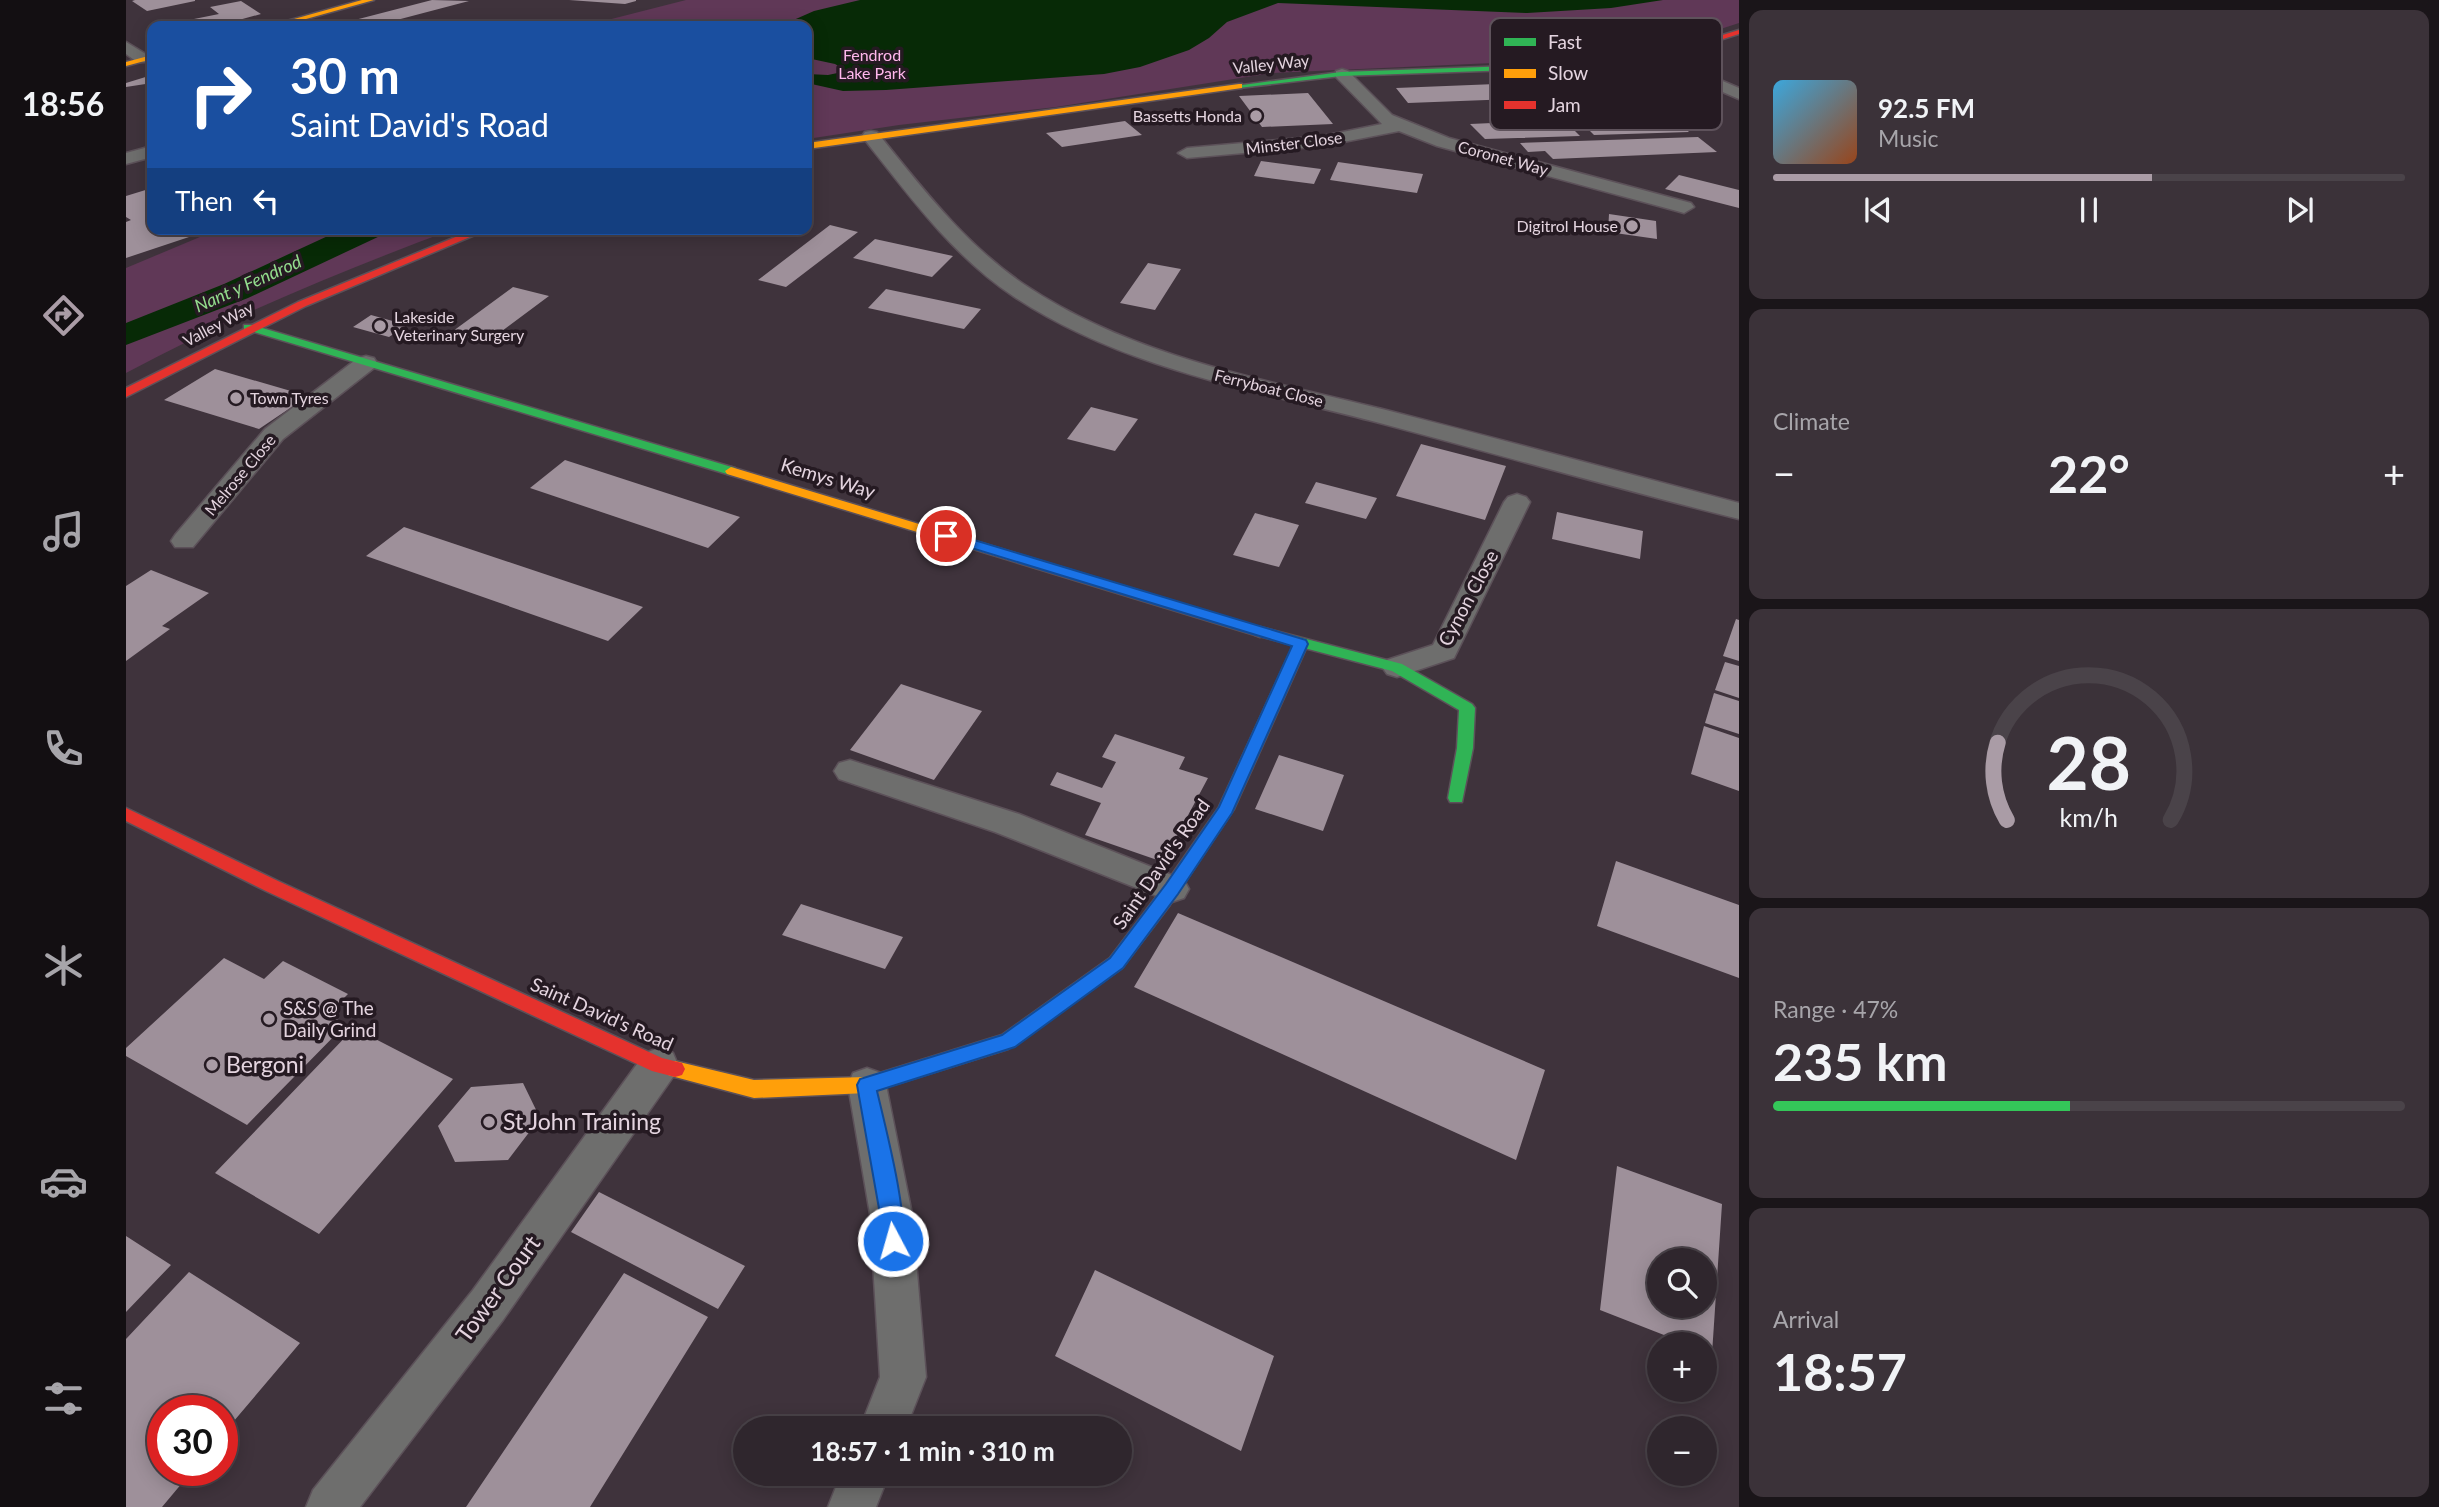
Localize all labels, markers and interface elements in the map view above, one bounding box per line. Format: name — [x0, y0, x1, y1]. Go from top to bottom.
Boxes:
legend — [1490, 18, 1722, 130]
text: Fast — [1548, 30, 1582, 53]
park label: Fendrod Lake Park — [838, 45, 907, 82]
text: 30 m — [290, 46, 400, 104]
icon: right — [175, 49, 266, 140]
street label: Valley Way — [1232, 50, 1311, 77]
text: Slow — [1548, 61, 1588, 84]
text: 18:56 — [22, 84, 104, 123]
text: 92.5 FM — [1878, 92, 1975, 124]
text: Jam — [1548, 93, 1581, 116]
text: Saint David's Road — [290, 105, 549, 144]
place label: Bassetts Honda — [1133, 106, 1242, 125]
marker: Bassetts Honda — [1248, 108, 1264, 124]
text: Music — [1878, 124, 1938, 152]
street label: Minster Close — [1245, 127, 1343, 158]
street label: Coronet Way — [1456, 136, 1551, 179]
icon: left — [247, 182, 285, 220]
text: Then — [175, 185, 233, 217]
icon: previous — [1859, 191, 1897, 229]
icon: pause — [2070, 191, 2108, 229]
icon: next — [2281, 191, 2319, 229]
place label: Digitrol House — [1516, 216, 1618, 235]
marker: Digitrol House — [1624, 218, 1640, 234]
water label: Nant y Fendrod — [191, 249, 305, 316]
icon: directions — [39, 291, 88, 340]
street label: Valley Way — [179, 297, 257, 350]
place label: Lakeside Veterinary Surgery — [394, 307, 525, 344]
marker: Lakeside Veterinary Surgery — [372, 318, 388, 334]
street label: Ferryboat Close — [1213, 365, 1325, 410]
place label: Town Tyres — [250, 388, 329, 407]
marker: Town Tyres — [228, 390, 244, 406]
text: Climate — [1773, 407, 1850, 435]
street label: Melrose Close — [200, 430, 279, 519]
text: 22° — [2048, 442, 2130, 504]
text: − — [1773, 450, 1795, 496]
text: + — [2383, 450, 2405, 496]
street label: Kemys Way — [778, 452, 878, 503]
pin — [916, 506, 976, 566]
icon: music — [39, 507, 88, 556]
icon: arrive — [927, 517, 965, 555]
street label: Cynon Close — [1433, 546, 1502, 650]
text: 28 — [2047, 718, 2131, 806]
icon: phone — [39, 724, 88, 773]
street label: Saint David's Road — [1107, 794, 1214, 933]
text: km/h — [2060, 801, 2118, 831]
icon: climate — [39, 941, 88, 990]
street label: Saint David's Road — [527, 972, 677, 1055]
text: Range · 47% — [1773, 995, 1898, 1023]
place label: S&S @ The Daily Grind — [283, 996, 376, 1041]
marker: S&S @ The Daily Grind — [261, 1011, 277, 1027]
text: 235 km — [1773, 1030, 1947, 1092]
place label: Bergoni — [226, 1050, 304, 1078]
marker: Bergoni — [204, 1057, 220, 1073]
place label: St John Training — [503, 1107, 661, 1135]
marker: St John Training — [481, 1114, 497, 1130]
icon: car — [39, 1157, 88, 1206]
position arrow — [856, 1204, 930, 1278]
street label: Tower Court — [449, 1229, 546, 1347]
map controls — [1647, 1248, 1717, 1486]
button: search — [1647, 1248, 1717, 1318]
text: Arrival — [1773, 1305, 1839, 1333]
button: + — [1647, 1332, 1717, 1402]
text: 18:57 — [1773, 1340, 1907, 1402]
icon: filters — [39, 1374, 88, 1423]
speed limit sign: 30 — [147, 1395, 238, 1486]
button: − — [1647, 1416, 1717, 1486]
text: 18:57 · 1 min · 310 m — [810, 1435, 1055, 1467]

